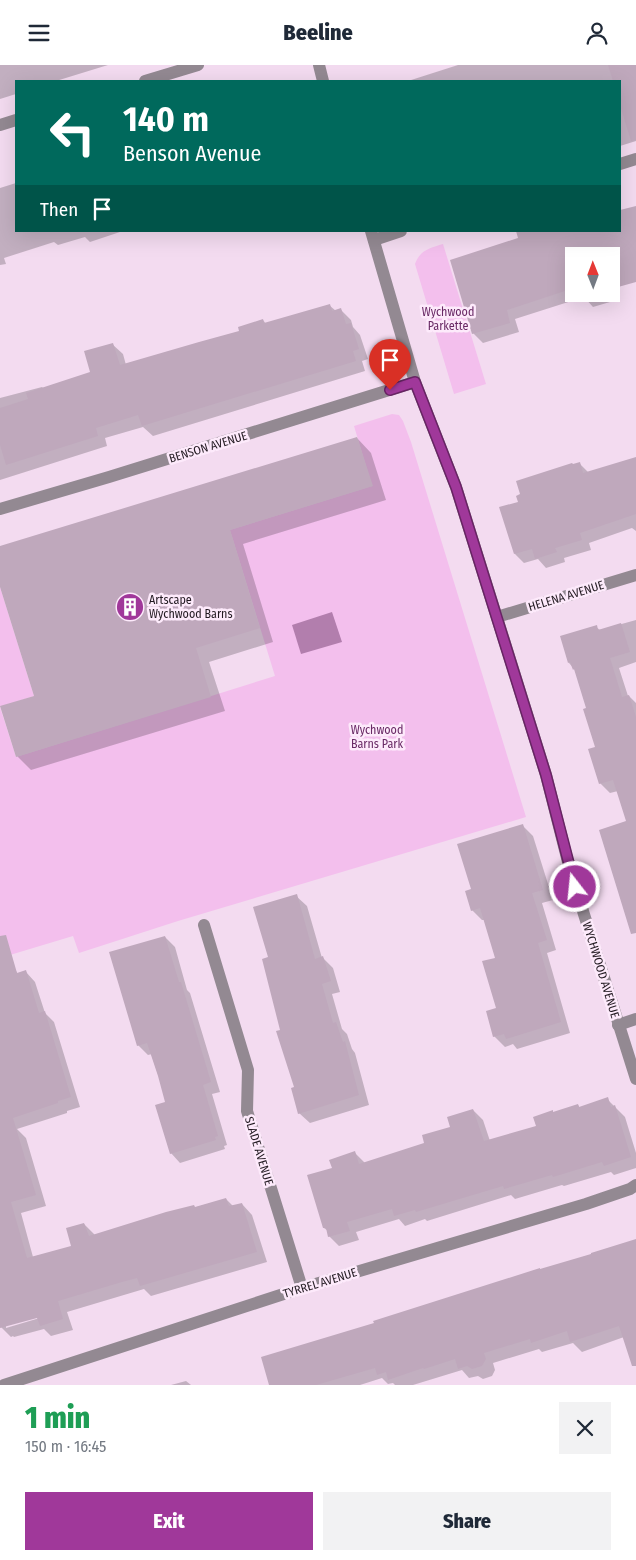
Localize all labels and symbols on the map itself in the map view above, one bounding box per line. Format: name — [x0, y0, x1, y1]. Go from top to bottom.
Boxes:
north arrow — [565, 247, 620, 303]
park label: Wychwood Parkette — [422, 305, 474, 333]
pin — [369, 339, 411, 390]
street label: BENSON AVENUE — [167, 428, 249, 466]
street label: HELENA AVENUE — [527, 578, 606, 614]
building icon: Artscape Wychwood Barns — [115, 592, 145, 622]
place label: Artscape Wychwood Barns — [149, 593, 233, 621]
park label: Wychwood Barns Park — [351, 723, 404, 751]
position arrow — [548, 860, 600, 912]
street label: WYCHWOOD AVENUE — [580, 920, 622, 1020]
street label: SLADE AVENUE — [242, 1115, 276, 1187]
street label: TYRREL AVENUE — [282, 1265, 359, 1301]

